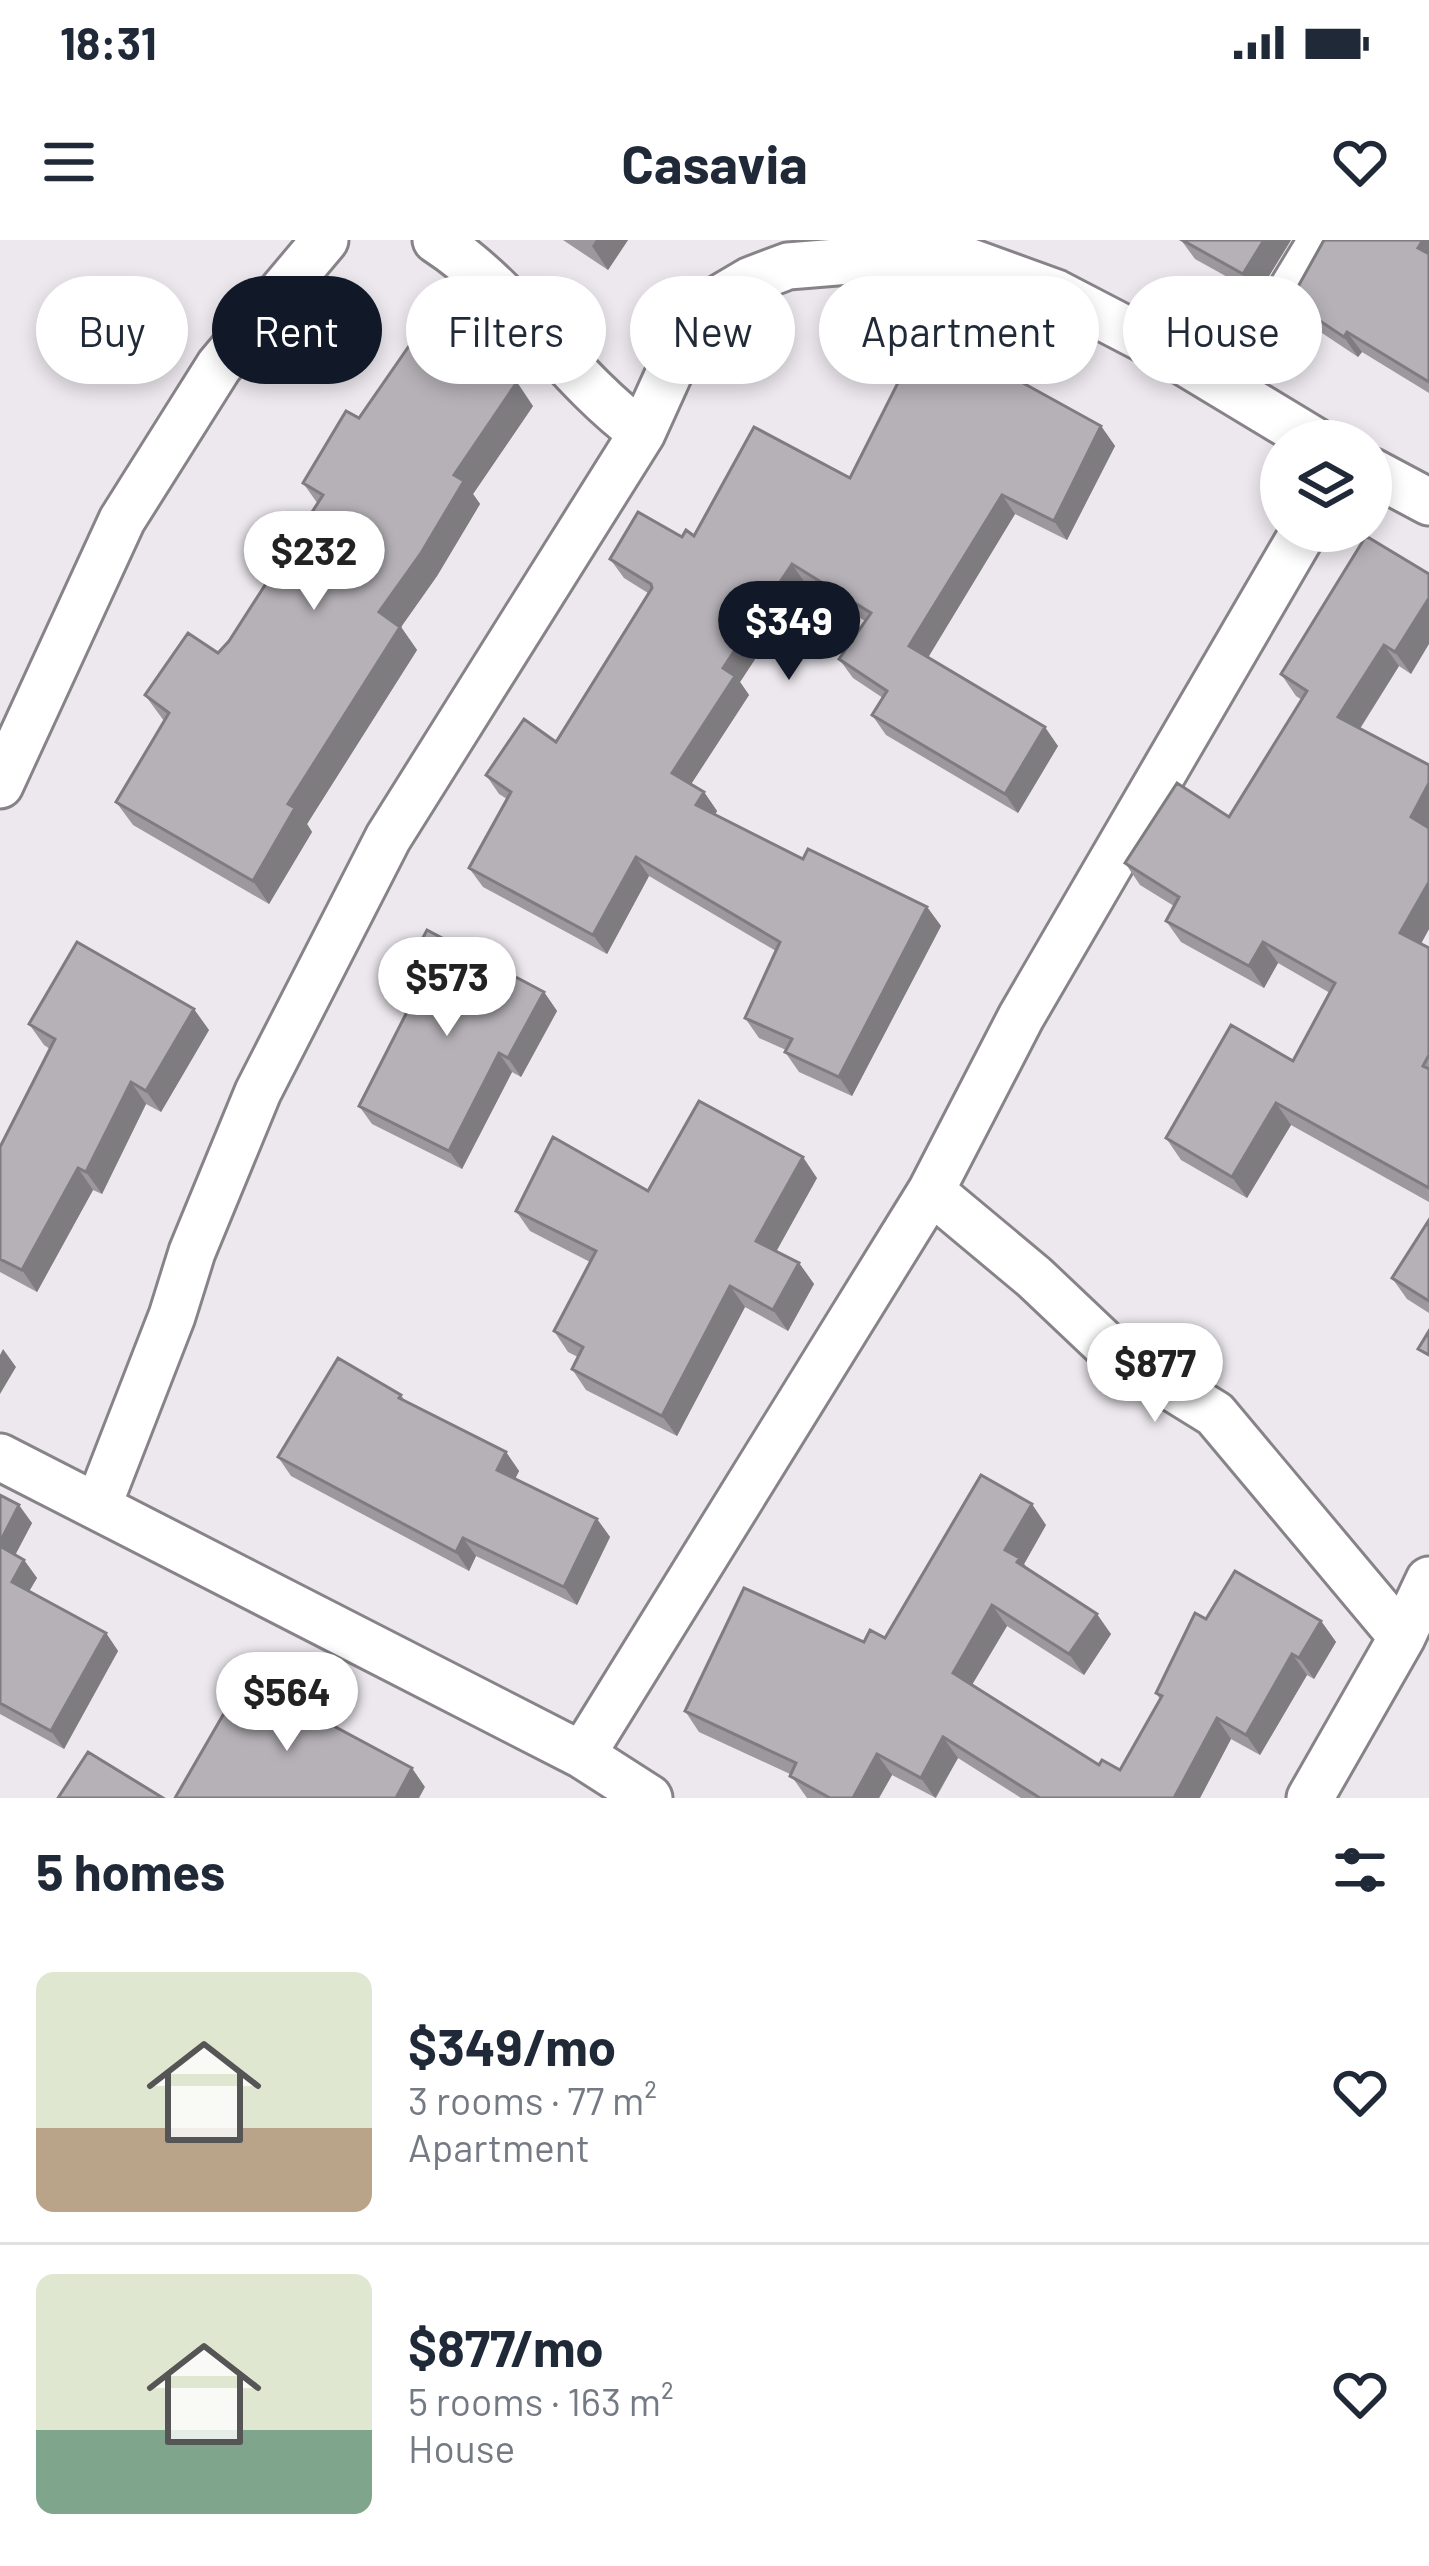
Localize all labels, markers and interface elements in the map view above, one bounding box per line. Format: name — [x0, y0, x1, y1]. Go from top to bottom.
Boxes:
text: 18:31 — [60, 15, 157, 69]
icon: menu — [36, 129, 102, 195]
icon: heart — [1327, 129, 1393, 195]
text: Casavia — [621, 130, 808, 195]
chip: Buy — [36, 276, 188, 384]
chip: Rent — [212, 276, 382, 384]
chip: Filters — [406, 276, 606, 384]
chip: New — [630, 276, 795, 384]
chip: Apartment — [819, 276, 1099, 384]
chip: House — [1123, 276, 1322, 384]
map controls — [1260, 420, 1392, 552]
button: layers — [1260, 420, 1392, 552]
pin: $232 — [243, 511, 385, 613]
text: $232 — [271, 526, 357, 573]
pin: $349 — [718, 581, 860, 683]
text: $349 — [745, 596, 833, 643]
pin: $573 — [376, 937, 518, 1039]
text: $573 — [405, 952, 489, 999]
pin: $877 — [1084, 1323, 1226, 1425]
text: $877 — [1114, 1338, 1196, 1385]
pin: $564 — [216, 1652, 358, 1754]
text: $564 — [243, 1667, 331, 1714]
icon: filters — [1327, 1837, 1393, 1903]
text: 5 homes — [36, 1840, 225, 1901]
text: $349/mo — [408, 2015, 616, 2076]
icon: home — [132, 2020, 276, 2164]
icon: heart — [1327, 2059, 1393, 2125]
text: 3 rooms · 77 m² — [408, 2076, 657, 2123]
text: Apartment — [408, 2123, 590, 2170]
text: $877/mo — [408, 2316, 604, 2377]
icon: home — [132, 2322, 276, 2466]
icon: heart — [1327, 2361, 1393, 2427]
text: 5 rooms · 163 m² — [408, 2377, 674, 2424]
text: House — [408, 2424, 515, 2471]

